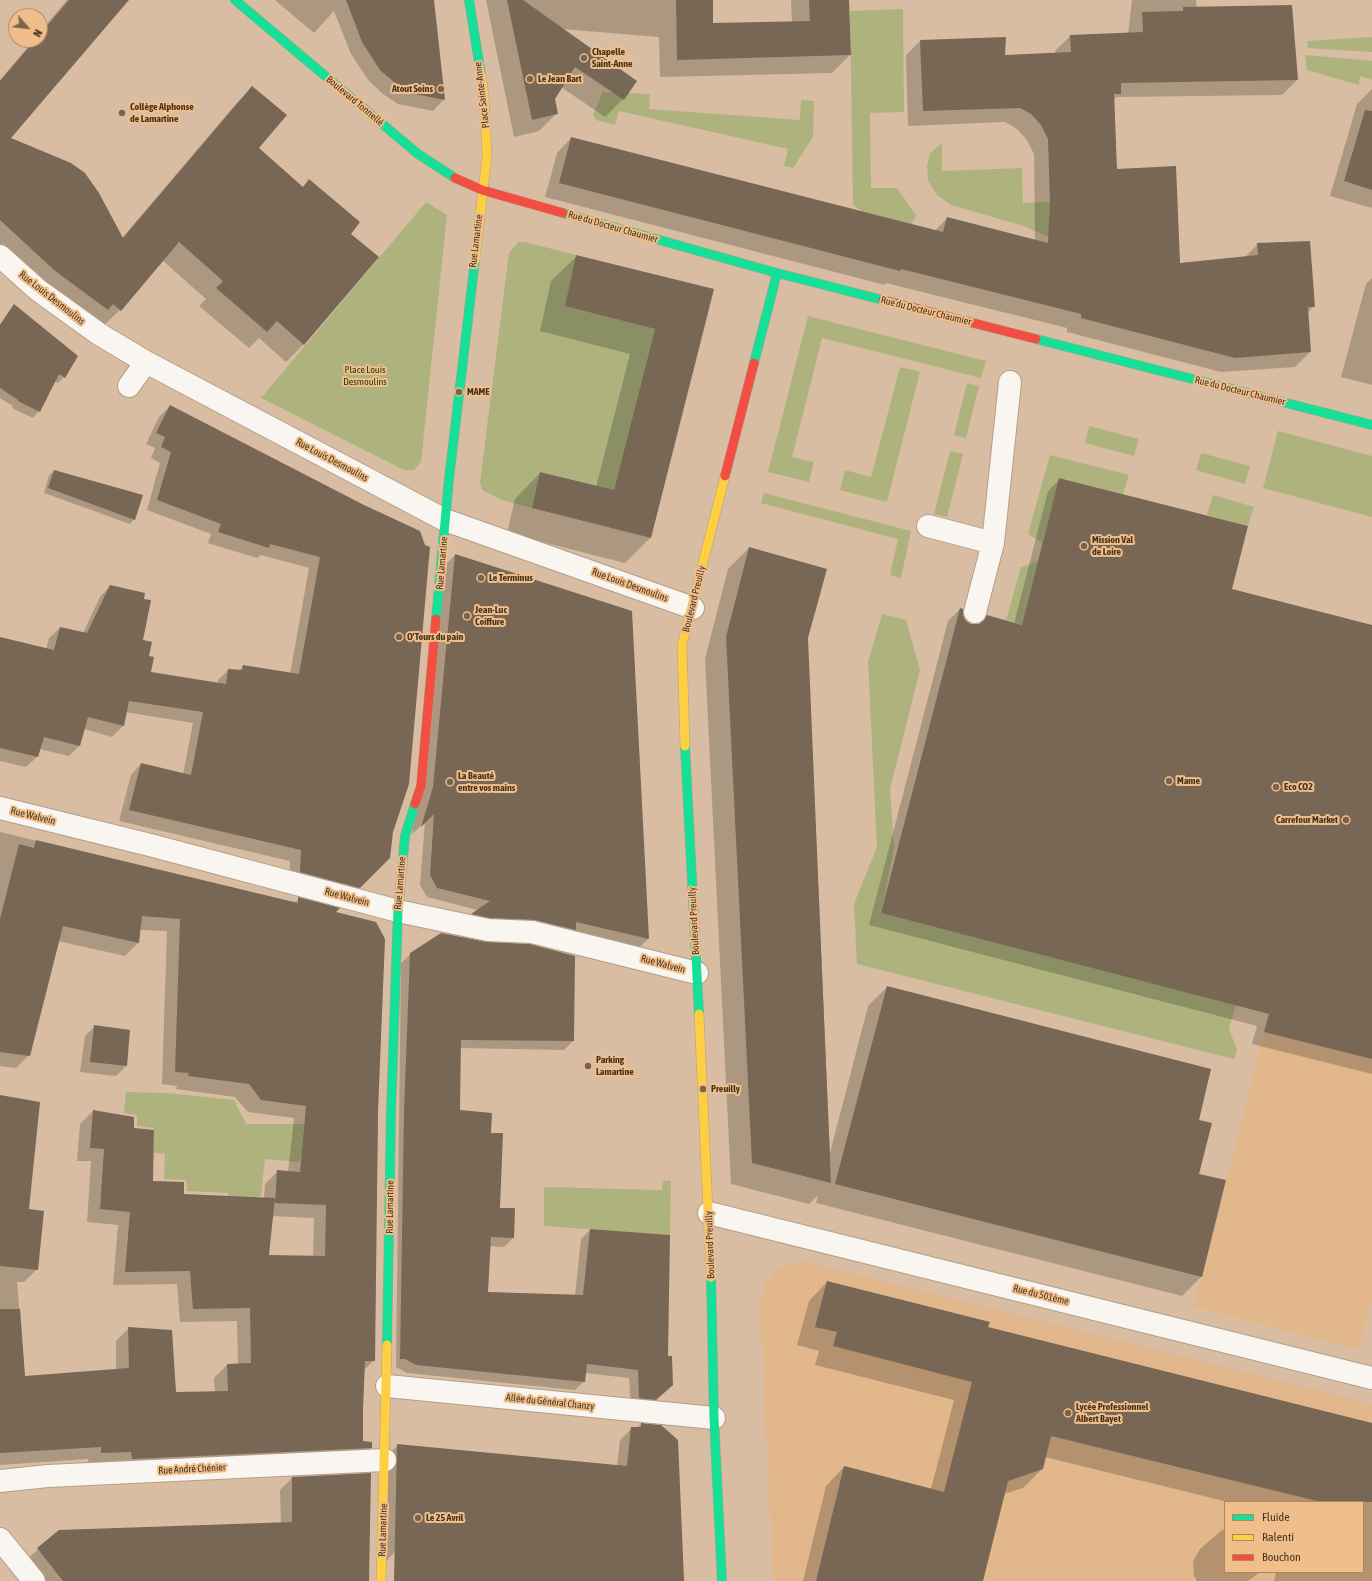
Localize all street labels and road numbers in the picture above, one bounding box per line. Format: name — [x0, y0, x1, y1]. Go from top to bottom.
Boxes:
street label: Place Sainte-Anne — [472, 61, 492, 129]
street label: Boulevard Tonnellé — [324, 73, 386, 129]
street label: Rue du Docteur Chaumier — [567, 208, 659, 246]
street label: Rue Lamartine — [467, 214, 485, 268]
street label: Rue Louis Desmoulins — [17, 269, 87, 327]
street label: Rue du Docteur Chaumier — [879, 294, 973, 328]
street label: Rue du Docteur Chaumier — [1193, 374, 1287, 408]
street label: Rue Louis Desmoulins — [294, 436, 370, 484]
street label: Rue Lamartine — [434, 536, 450, 590]
street label: Boulevard Preuilly — [680, 565, 708, 633]
street label: Rue Louis Desmoulins — [590, 566, 670, 604]
street label: Rue Walvein — [9, 805, 57, 827]
street label: Rue Lamartine — [392, 856, 408, 910]
street label: Rue Walvein — [323, 885, 371, 909]
street label: Boulevard Preuilly — [686, 887, 702, 955]
street label: Rue Walvein — [639, 952, 687, 976]
street label: Rue Lamartine — [384, 1180, 396, 1234]
street label: Boulevard Preuilly — [703, 1211, 717, 1279]
street label: Rue du 501ème — [1012, 1282, 1070, 1308]
street label: Allée du Général Chanzy — [505, 1391, 595, 1413]
street label: Rue André Chénier — [158, 1461, 226, 1477]
street label: Rue Lamartine — [376, 1503, 390, 1557]

